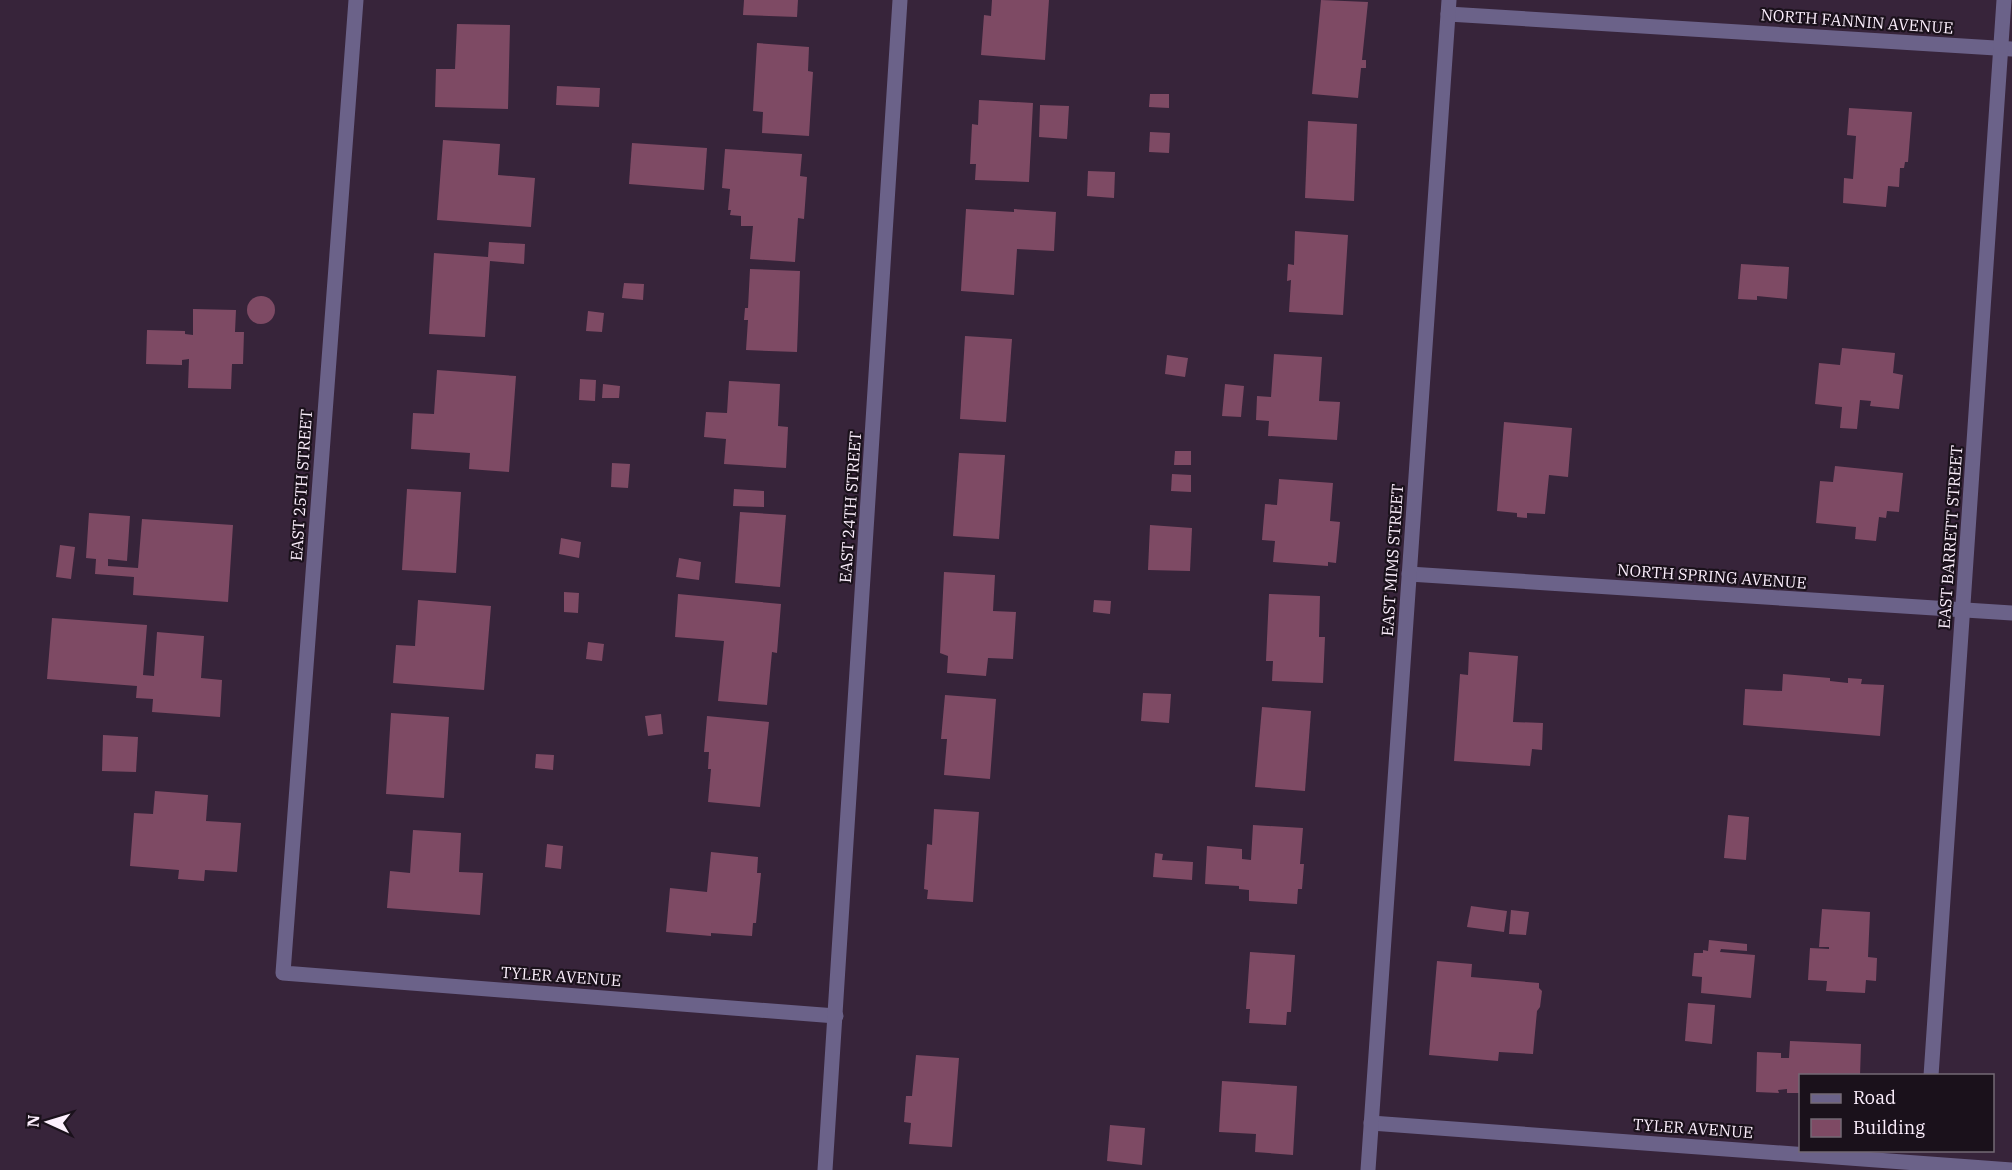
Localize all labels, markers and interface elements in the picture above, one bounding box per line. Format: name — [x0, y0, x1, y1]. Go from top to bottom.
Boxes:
street label: NORTH FANNIN AVENUE — [1760, 4, 1954, 38]
street label: EAST 25TH STREET — [286, 409, 316, 561]
street label: EAST 24TH STREET — [835, 431, 865, 583]
street label: EAST BARRETT STREET — [1934, 445, 1966, 629]
street label: EAST MIMS STREET — [1377, 483, 1407, 637]
street label: NORTH SPRING AVENUE — [1617, 559, 1807, 593]
street label: TYLER AVENUE — [500, 962, 622, 990]
legend — [1799, 1074, 1994, 1152]
text: Road — [1853, 1086, 1896, 1109]
north arrow — [18, 1092, 78, 1152]
text: N — [23, 1114, 43, 1128]
street label: TYLER AVENUE — [1632, 1114, 1754, 1142]
text: Building — [1853, 1116, 1925, 1139]

